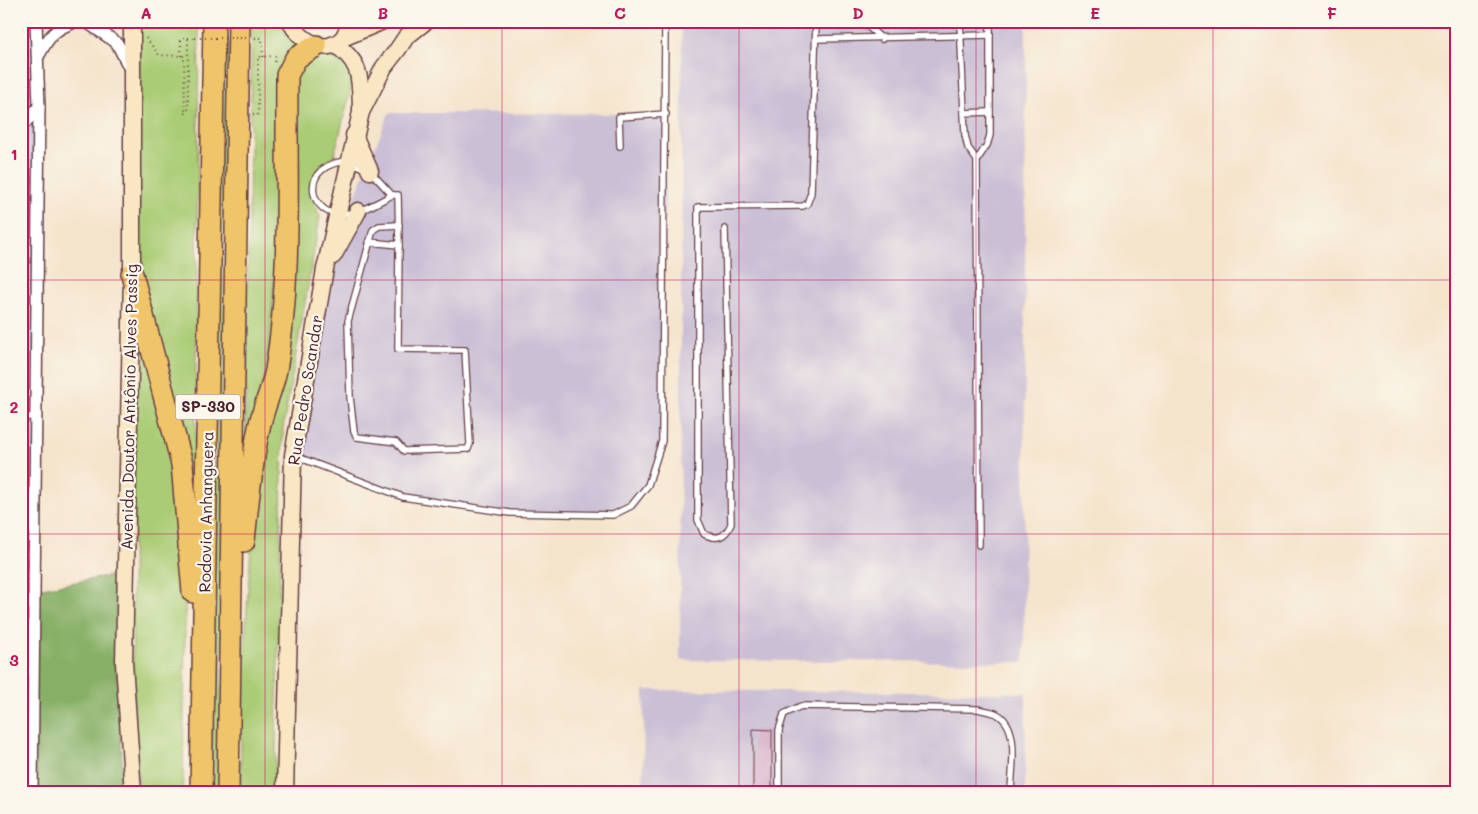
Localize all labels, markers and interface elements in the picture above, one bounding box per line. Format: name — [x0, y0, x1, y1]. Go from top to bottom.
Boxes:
text: A — [140, 2, 152, 23]
text: B — [378, 2, 388, 23]
text: C — [614, 2, 626, 23]
text: D — [852, 2, 864, 23]
text: E — [1090, 2, 1100, 23]
text: F — [1327, 2, 1337, 23]
text: 1 — [10, 143, 18, 164]
street label: Avenida Doutor Antônio Alves Passig — [116, 264, 141, 550]
street label: Rua Pedro Scandar — [282, 313, 327, 467]
road number: SP-330 — [176, 394, 240, 420]
text: 2 — [10, 396, 19, 417]
street label: Rodovia Anhanguera — [194, 431, 217, 593]
text: 3 — [9, 649, 19, 670]

